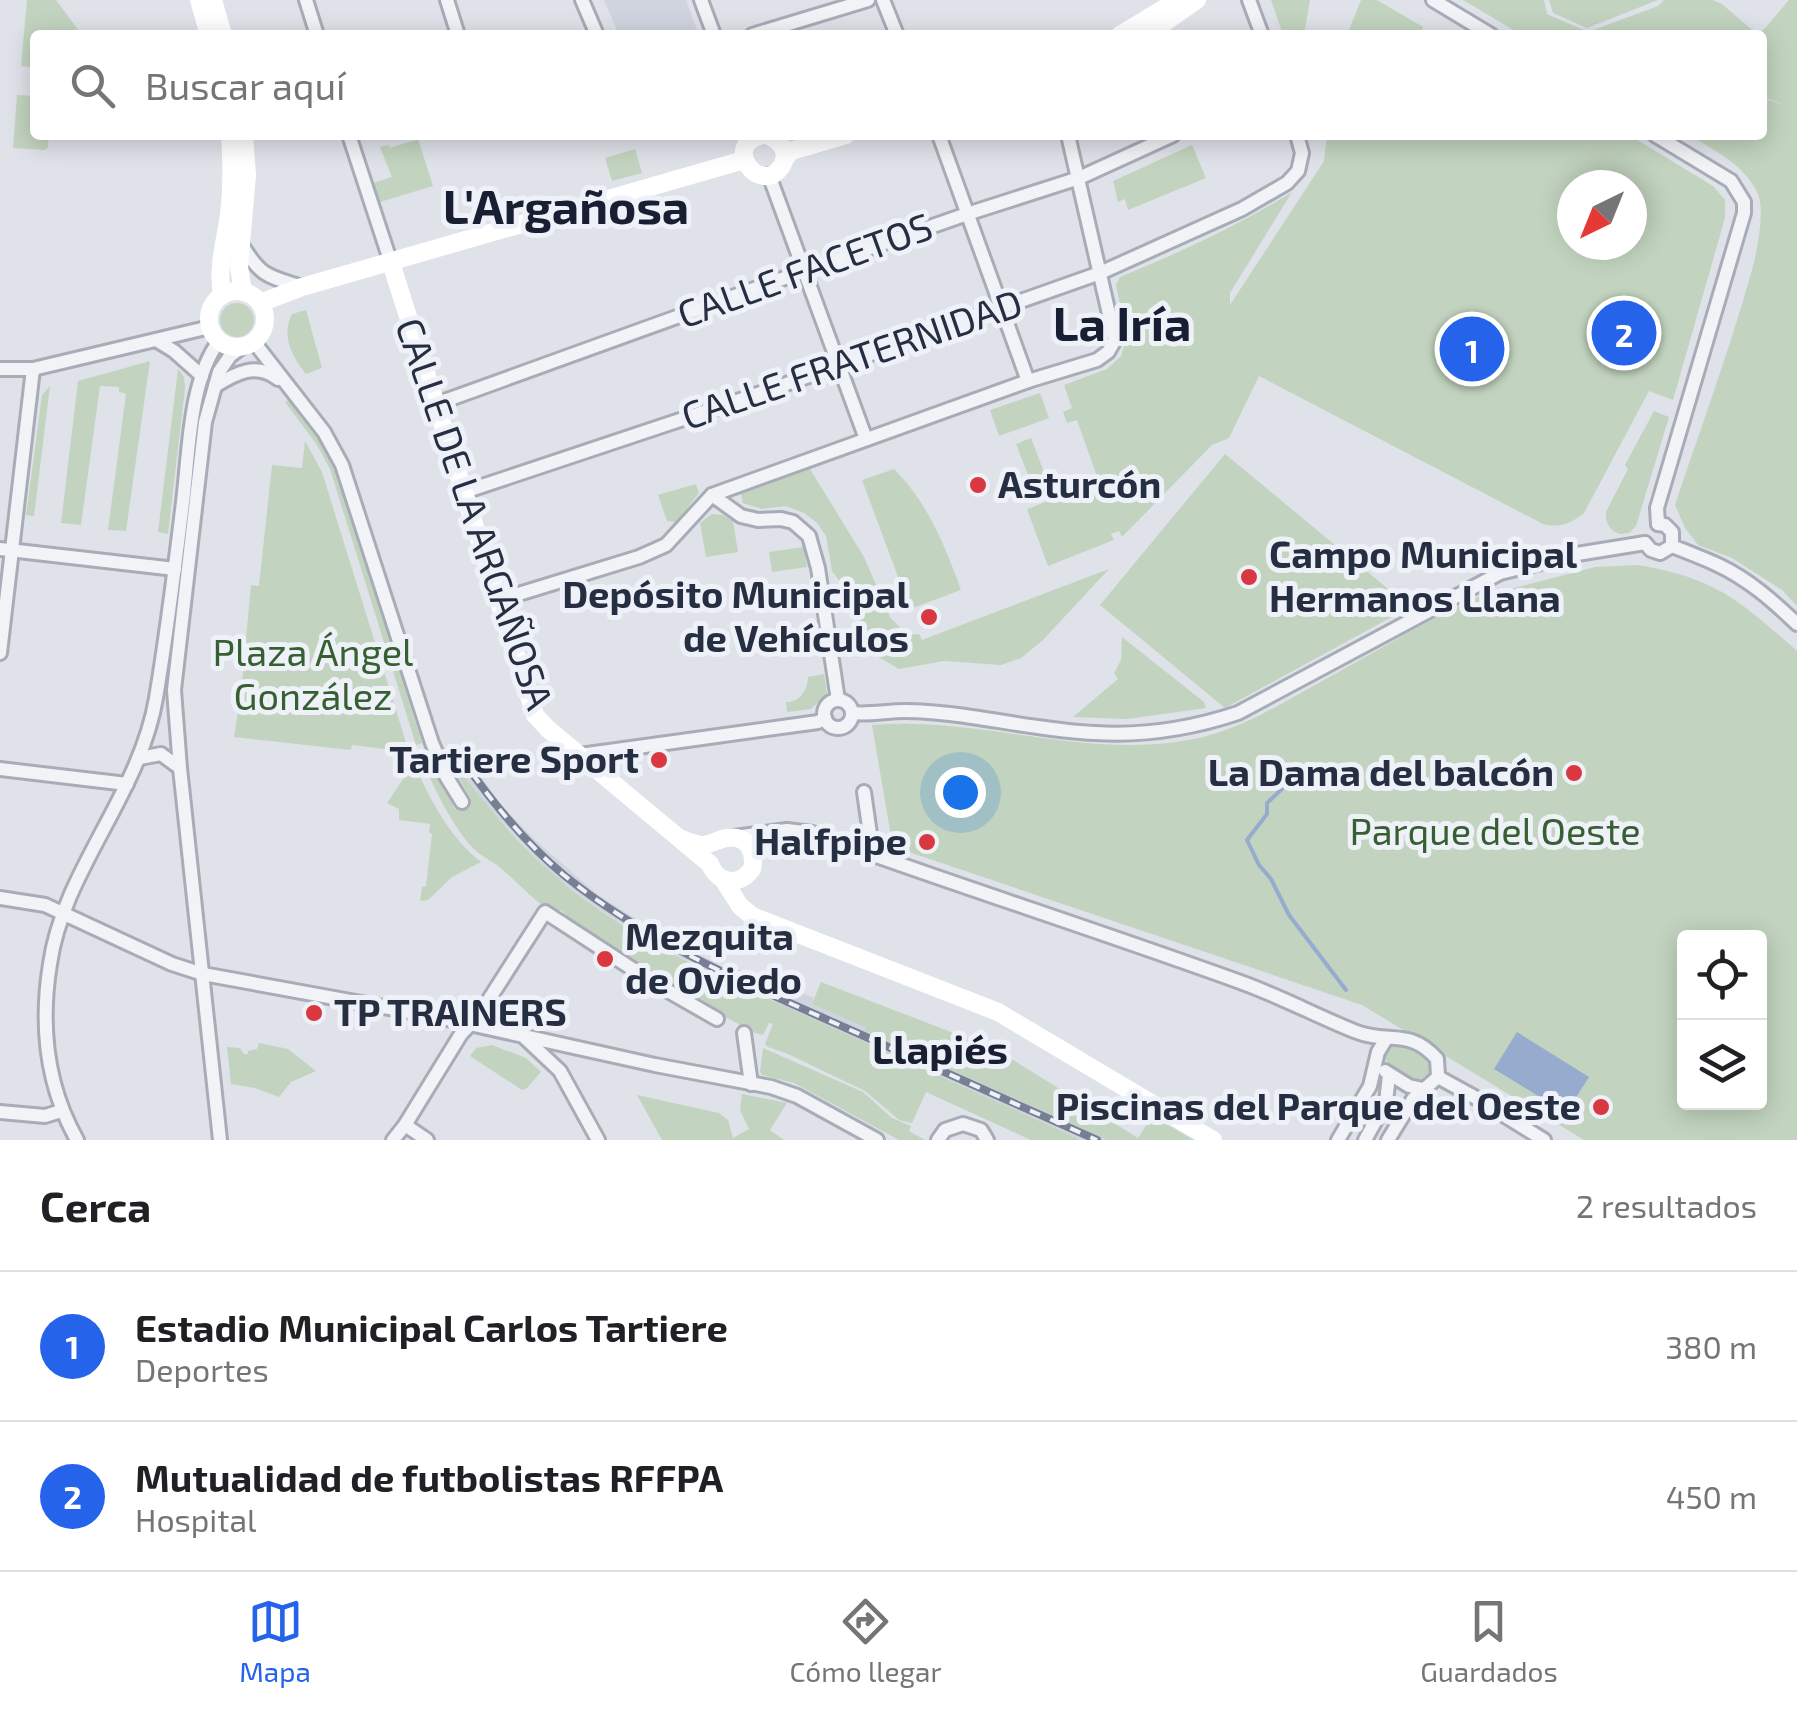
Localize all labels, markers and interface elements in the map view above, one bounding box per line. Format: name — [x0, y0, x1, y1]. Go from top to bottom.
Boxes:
search box — [30, 30, 1767, 140]
icon: search — [65, 58, 120, 113]
text: Buscar aquí — [145, 62, 346, 108]
north arrow — [1557, 170, 1647, 260]
district label: L'Argañosa — [443, 176, 689, 234]
street label: CALLE FACETOS — [671, 202, 938, 336]
street label: CALLE FRATERNIDAD — [675, 278, 1028, 438]
district label: La Iría — [1053, 293, 1191, 351]
pin: 2 — [1592, 296, 1656, 370]
street label: CALLE DE LA ARGAÑOSA — [387, 312, 565, 715]
pin: 1 — [1440, 312, 1504, 386]
place label: Asturcón — [998, 460, 1161, 506]
marker: Asturcón — [967, 474, 989, 496]
place label: Campo Municipal Hermanos Llana — [1269, 530, 1578, 620]
marker: Campo Municipal Hermanos Llana — [1238, 566, 1260, 588]
place label: Depósito Municipal de Vehículos — [562, 570, 910, 660]
marker: Depósito Municipal de Vehículos — [918, 606, 940, 628]
park label: Plaza Ángel González — [213, 628, 413, 718]
place label: Tartiere Sport — [389, 735, 639, 781]
place label: La Dama del balcón — [1208, 748, 1554, 794]
marker: Tartiere Sport — [648, 749, 670, 771]
marker: La Dama del balcón — [1563, 762, 1585, 784]
your location — [935, 767, 986, 818]
park label: Parque del Oeste — [1349, 807, 1641, 853]
place label: Halfpipe — [754, 817, 907, 863]
marker: Halfpipe — [916, 831, 938, 853]
place label: Mezquita de Oviedo — [625, 912, 802, 1002]
map controls — [1677, 930, 1767, 1110]
button: locate — [1677, 930, 1767, 1020]
marker: Mezquita de Oviedo — [594, 948, 616, 970]
place label: TP TRAINERS — [334, 988, 567, 1034]
marker: TP TRAINERS — [303, 1002, 325, 1024]
button: layers — [1677, 1020, 1767, 1110]
district label: Llapiés — [872, 1024, 1008, 1072]
place label: Piscinas del Parque del Oeste — [1056, 1082, 1581, 1128]
marker: Piscinas del Parque del Oeste — [1590, 1096, 1612, 1118]
text: Cerca — [40, 1180, 151, 1230]
text: 2 resultados — [1576, 1186, 1757, 1224]
text: Estadio Municipal Carlos Tartiere — [135, 1304, 728, 1350]
text: 1 — [66, 1327, 79, 1365]
text: 380 m — [1665, 1327, 1757, 1365]
text: Deportes — [135, 1350, 269, 1388]
text: Mutualidad de futbolistas RFFPA — [135, 1454, 723, 1500]
text: 2 — [63, 1477, 82, 1515]
text: 450 m — [1666, 1477, 1757, 1515]
text: Hospital — [135, 1500, 257, 1538]
tab: Mapa — [239, 1594, 311, 1688]
tab: Cómo llegar — [789, 1594, 942, 1688]
tab: Guardados — [1420, 1594, 1558, 1688]

